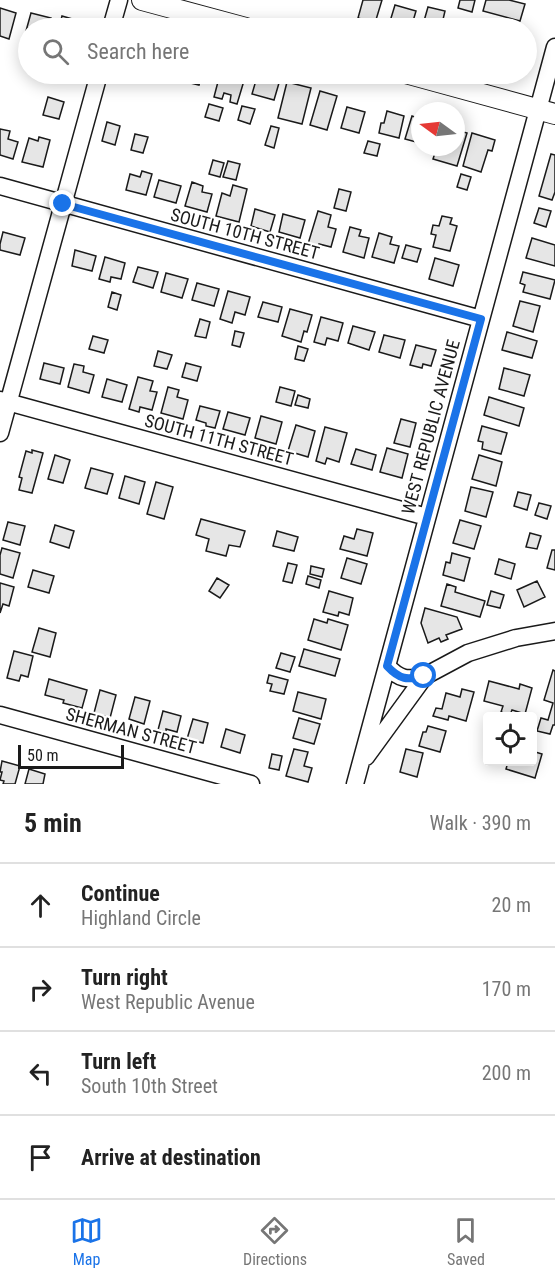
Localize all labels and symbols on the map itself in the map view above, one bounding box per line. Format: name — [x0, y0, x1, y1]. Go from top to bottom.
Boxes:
north arrow — [411, 102, 465, 156]
route end — [49, 190, 75, 216]
street label: SOUTH 10TH STREET — [168, 204, 322, 263]
street label: WEST REPUBLIC AVENUE — [397, 337, 464, 516]
street label: SOUTH 11TH STREET — [142, 410, 296, 469]
route start — [410, 662, 436, 688]
street label: SHERMAN STREET — [64, 703, 199, 758]
scale bar — [18, 742, 124, 770]

